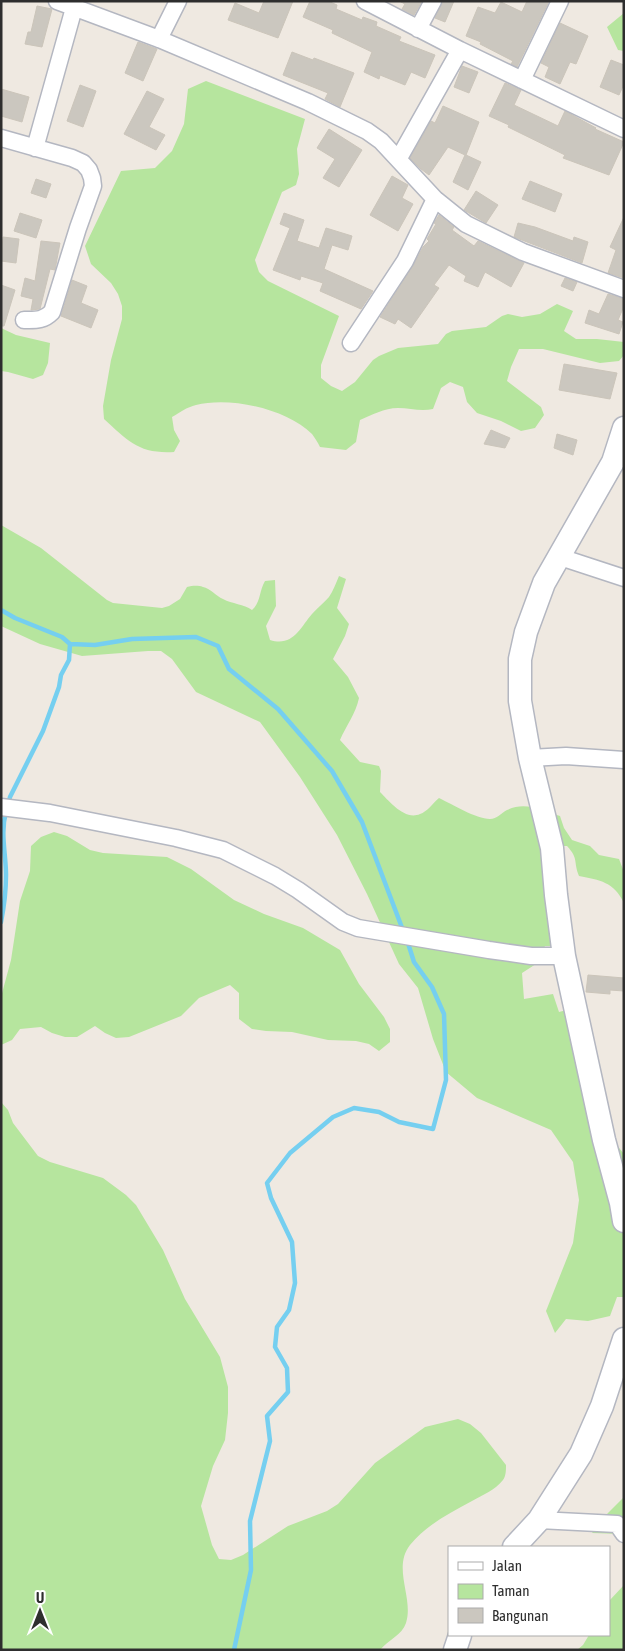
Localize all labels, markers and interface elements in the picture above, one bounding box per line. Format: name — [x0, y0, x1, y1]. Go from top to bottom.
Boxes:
legend — [448, 1546, 610, 1636]
text: Jalan — [492, 1557, 522, 1574]
text: Taman — [492, 1582, 530, 1599]
north arrow — [15, 1586, 65, 1636]
text: U — [36, 1590, 44, 1606]
text: Bangunan — [492, 1607, 549, 1624]

